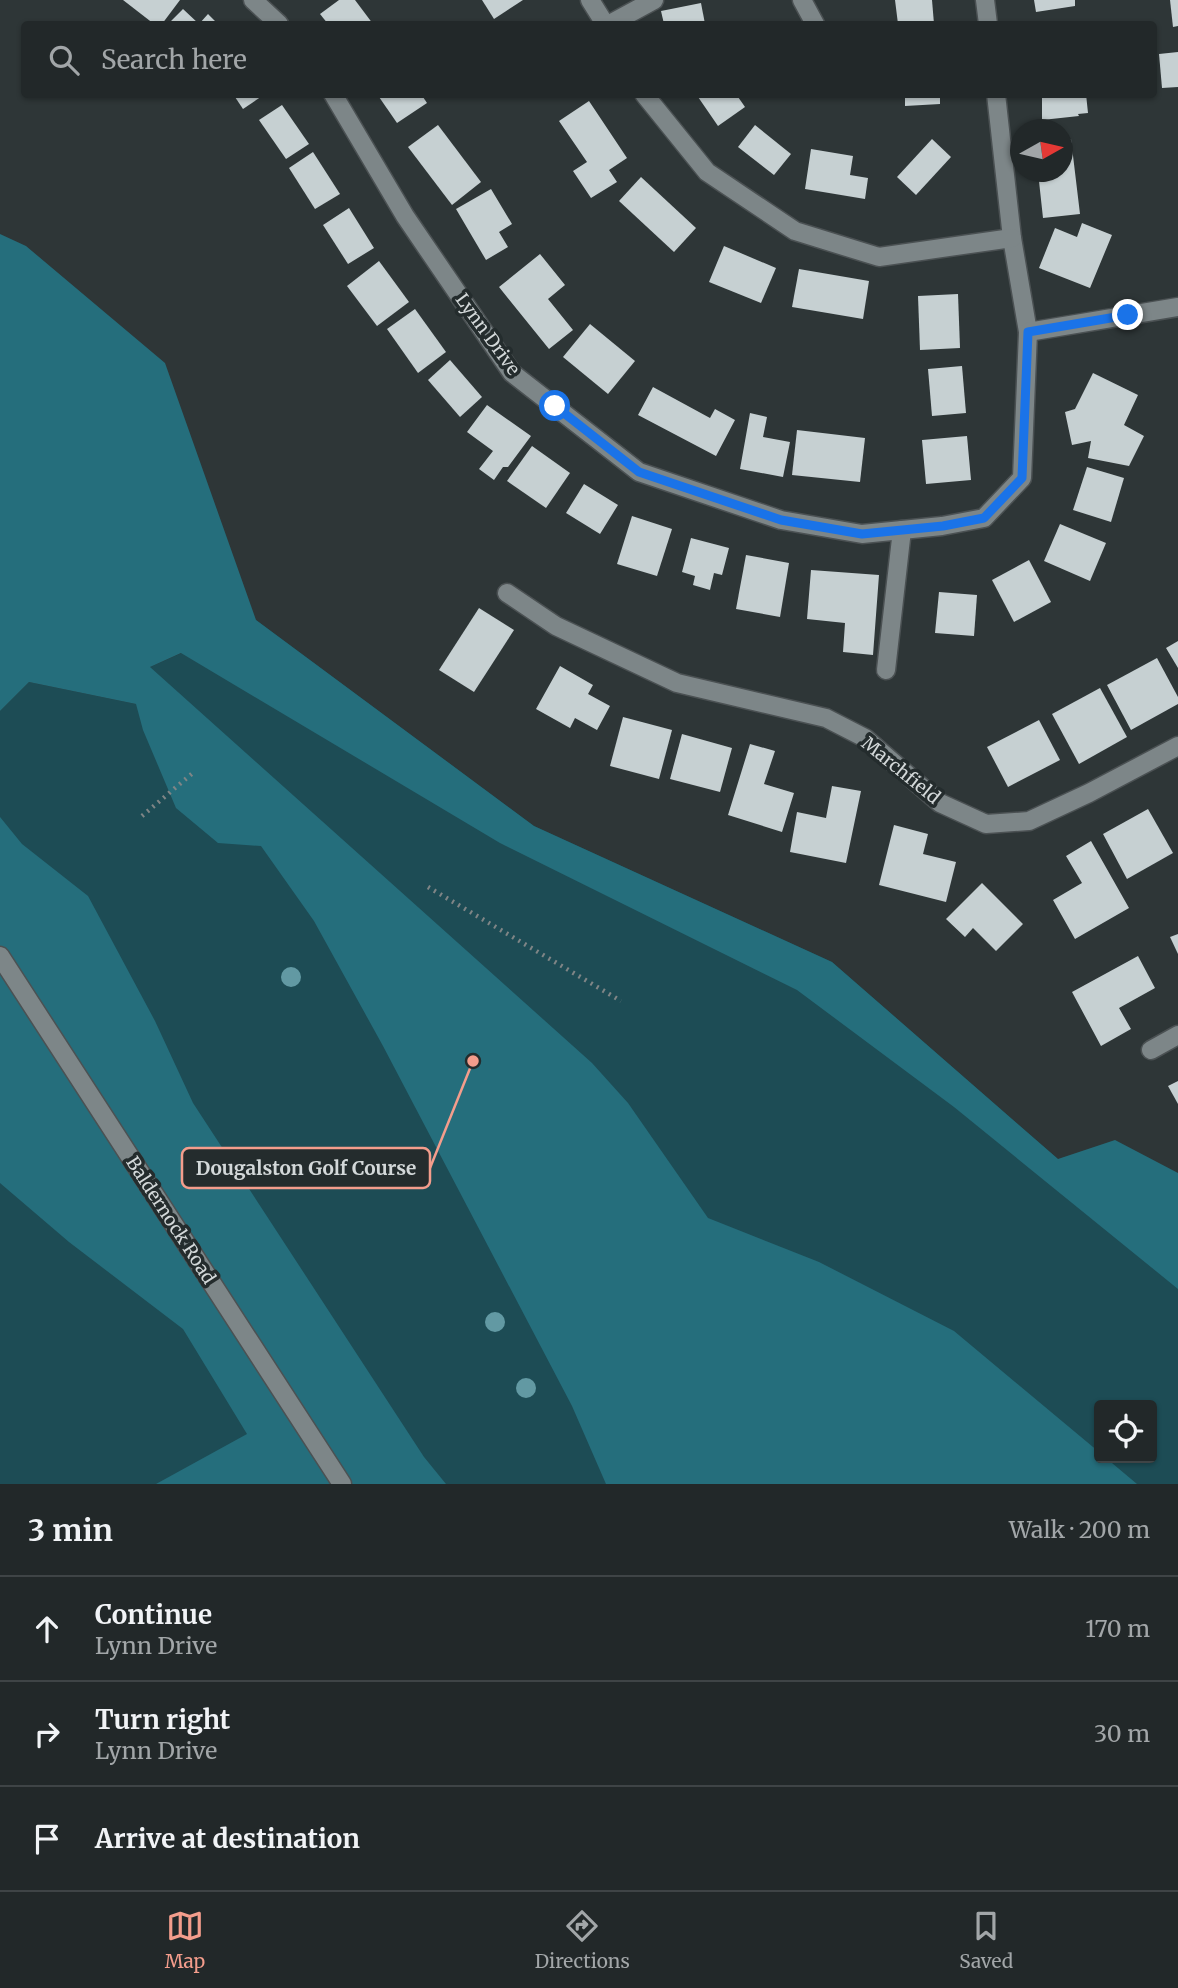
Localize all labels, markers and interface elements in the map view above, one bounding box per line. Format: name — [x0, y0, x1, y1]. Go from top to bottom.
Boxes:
search box — [21, 21, 1157, 98]
icon: search — [45, 41, 83, 79]
text: Search here — [101, 43, 247, 76]
north arrow — [1010, 119, 1073, 182]
street label: Lynn Drive — [451, 289, 525, 379]
route end — [1112, 299, 1143, 330]
route start — [539, 390, 570, 421]
street label: Marchfield — [857, 731, 945, 809]
callout: Dougalston Golf Course — [182, 1148, 430, 1188]
street label: Baldernock Road — [121, 1152, 221, 1288]
text: Dougalston Golf Course — [196, 1156, 416, 1180]
map controls — [1094, 1400, 1157, 1463]
button: locate — [1094, 1400, 1157, 1463]
text: 3 min — [28, 1511, 113, 1549]
text: Walk · 200 m — [1009, 1515, 1150, 1544]
text: Continue — [95, 1598, 212, 1631]
icon: ahead — [28, 1610, 66, 1648]
text: 170 m — [1085, 1614, 1150, 1643]
text: Lynn Drive — [95, 1631, 217, 1660]
text: Turn right — [95, 1703, 230, 1736]
icon: right — [28, 1715, 66, 1753]
text: 30 m — [1094, 1719, 1150, 1748]
text: Lynn Drive — [95, 1736, 217, 1765]
icon: arrive — [28, 1820, 66, 1858]
text: Arrive at destination — [95, 1822, 360, 1855]
tab: Map — [165, 1907, 205, 1973]
tab: Directions — [535, 1907, 630, 1973]
tab: Saved — [959, 1907, 1013, 1973]

